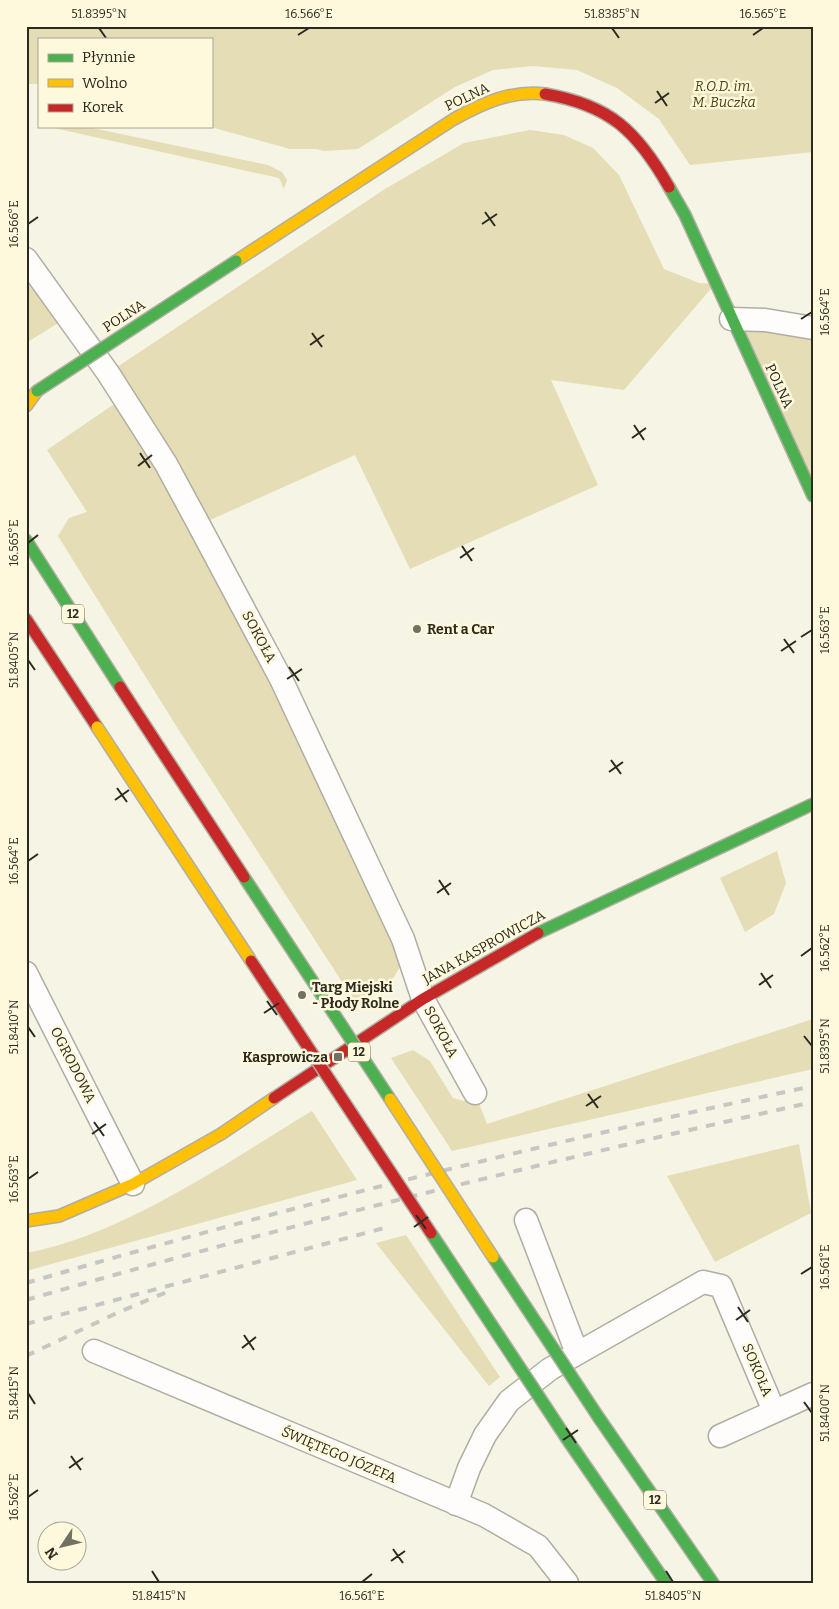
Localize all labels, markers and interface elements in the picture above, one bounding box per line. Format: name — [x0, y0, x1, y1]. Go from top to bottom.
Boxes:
text: 51.8395°N — [71, 7, 127, 21]
text: 16.566°E — [285, 7, 333, 21]
text: 51.8385°N — [584, 7, 640, 21]
text: 16.565°E — [740, 7, 786, 21]
legend — [38, 38, 212, 128]
text: Płynnie — [82, 48, 136, 66]
text: Wolno — [82, 74, 127, 92]
park label: R.O.D. im. M. Buczka — [692, 78, 756, 111]
street label: POLNA — [442, 79, 492, 115]
text: Korek — [82, 98, 124, 116]
text: 16.566°E — [7, 200, 21, 248]
text: 16.564°E — [818, 288, 832, 336]
street label: POLNA — [100, 296, 148, 336]
street label: POLNA — [761, 361, 797, 411]
text: 16.565°E — [7, 520, 21, 566]
road number: 12 — [62, 604, 84, 624]
text: 16.563°E — [818, 606, 832, 654]
street label: SOKOŁA — [238, 608, 280, 666]
place label: Rent a Car — [427, 621, 495, 638]
marker: Rent a Car — [411, 623, 423, 635]
text: 51.8405°N — [7, 631, 21, 688]
text: 16.564°E — [7, 837, 21, 885]
street label: JANA KASPROWICZA — [419, 906, 548, 988]
text: 16.562°E — [818, 924, 832, 972]
place label: Targ Miejski - Płody Rolne — [312, 979, 400, 1012]
marker: Targ Miejski - Płody Rolne — [296, 989, 308, 1001]
text: 51.8410°N — [7, 999, 21, 1055]
street label: SOKOŁA — [420, 1003, 462, 1061]
text: 51.8395°N — [818, 1018, 832, 1074]
street label: OGRODOWA — [47, 1024, 99, 1106]
road number: 12 — [348, 1042, 370, 1062]
place label: Kasprowicza — [243, 1049, 328, 1066]
marker: Kasprowicza — [332, 1051, 344, 1063]
text: 16.563°E — [7, 1155, 21, 1203]
text: 16.561°E — [818, 1245, 832, 1289]
street label: SOKOŁA — [738, 1341, 776, 1399]
text: 51.8415°N — [7, 1366, 21, 1420]
text: 51.8400°N — [818, 1384, 832, 1442]
street label: ŚWIĘTEGO JÓZEFA — [279, 1422, 399, 1487]
text: 16.562°E — [7, 1473, 21, 1521]
road number: 12 — [644, 1490, 666, 1510]
north arrow — [38, 1522, 88, 1572]
text: N — [42, 1544, 62, 1562]
text: 51.8415°N — [132, 1589, 186, 1603]
text: 16.561°E — [340, 1589, 384, 1603]
text: 51.8405°N — [645, 1589, 702, 1603]

